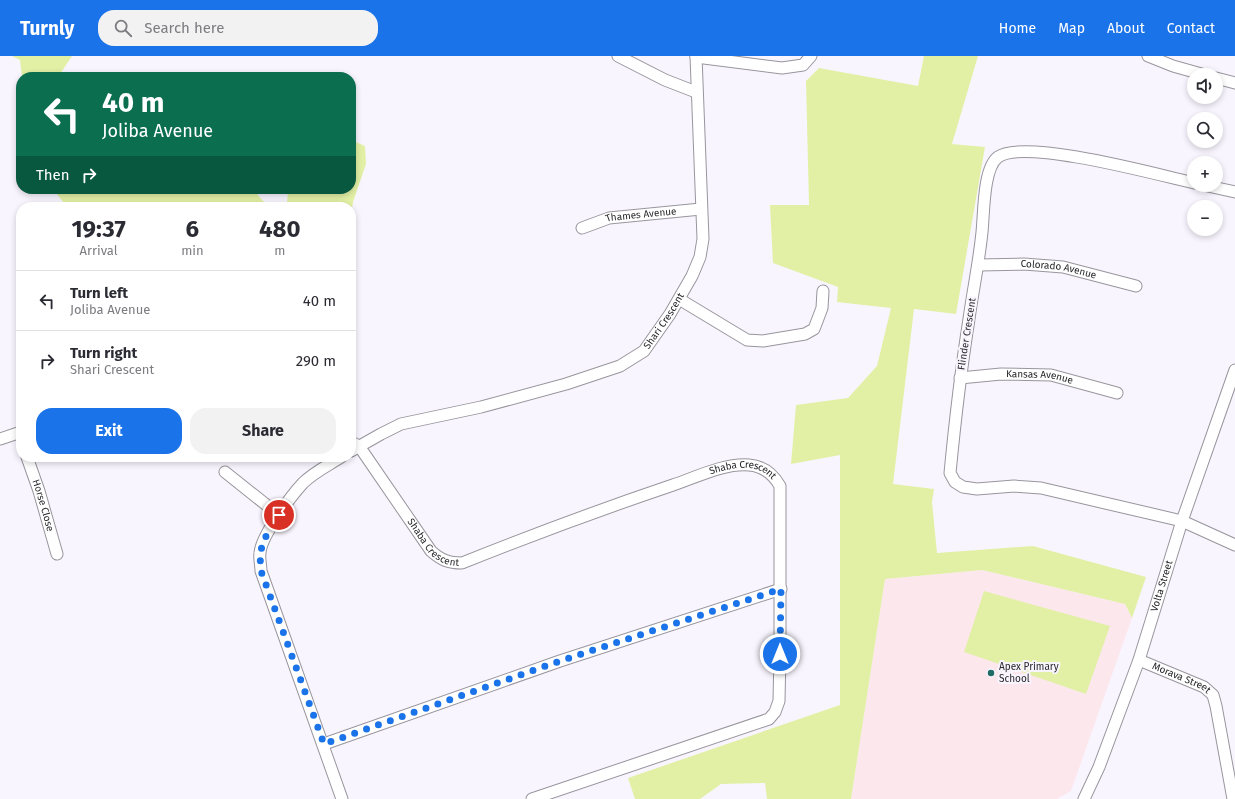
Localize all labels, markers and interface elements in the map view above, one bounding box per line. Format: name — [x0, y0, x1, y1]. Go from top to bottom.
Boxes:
search box — [98, 10, 378, 46]
text: Turnly — [20, 17, 74, 40]
icon: search — [112, 17, 134, 39]
text: Search here — [144, 19, 224, 37]
text: Home — [999, 20, 1036, 37]
text: Map — [1058, 20, 1085, 37]
text: About — [1107, 20, 1145, 37]
text: Contact — [1167, 20, 1215, 37]
map controls — [1187, 68, 1223, 236]
button: sound — [1187, 68, 1223, 104]
text: 40 m — [102, 86, 165, 119]
icon: left — [36, 88, 88, 140]
button: search — [1187, 112, 1223, 148]
text: Joliba Avenue — [102, 120, 213, 142]
button: + — [1187, 156, 1223, 192]
icon: right — [78, 164, 100, 186]
text: Then — [36, 166, 70, 184]
button: − — [1187, 200, 1223, 236]
street label: Thames Avenue — [604, 205, 677, 225]
text: 19:37 — [71, 215, 126, 243]
text: 6 — [186, 215, 199, 243]
text: 480 — [259, 215, 301, 243]
text: Arrival — [80, 243, 118, 258]
text: min — [181, 243, 204, 258]
text: m — [274, 243, 285, 258]
street label: Colorado Avenue — [1021, 258, 1098, 281]
text: Turn left — [70, 284, 128, 302]
icon: left — [36, 290, 58, 312]
street label: Shari Crescent — [641, 291, 687, 351]
text: 40 m — [303, 292, 336, 310]
street label: Flinder Crescent — [955, 297, 979, 371]
text: Joliba Avenue — [70, 302, 150, 317]
text: Turn right — [70, 344, 137, 362]
icon: right — [36, 350, 58, 372]
text: 290 m — [296, 352, 336, 370]
text: Shari Crescent — [70, 362, 154, 377]
street label: Kansas Avenue — [1006, 368, 1074, 387]
button: Exit — [36, 408, 182, 454]
button: Share — [190, 408, 336, 454]
street label: Shaba Crescent — [708, 459, 779, 482]
street label: Horse Close — [29, 478, 56, 533]
pin — [262, 498, 296, 532]
icon: arrive — [268, 504, 290, 526]
street label: Shaba Crescent — [405, 516, 460, 569]
street label: Volta Street — [1148, 559, 1176, 613]
position arrow — [759, 633, 801, 675]
street label: Morava Street — [1150, 660, 1213, 696]
place label: Apex Primary School — [999, 661, 1059, 685]
marker: Apex Primary School — [986, 668, 996, 678]

